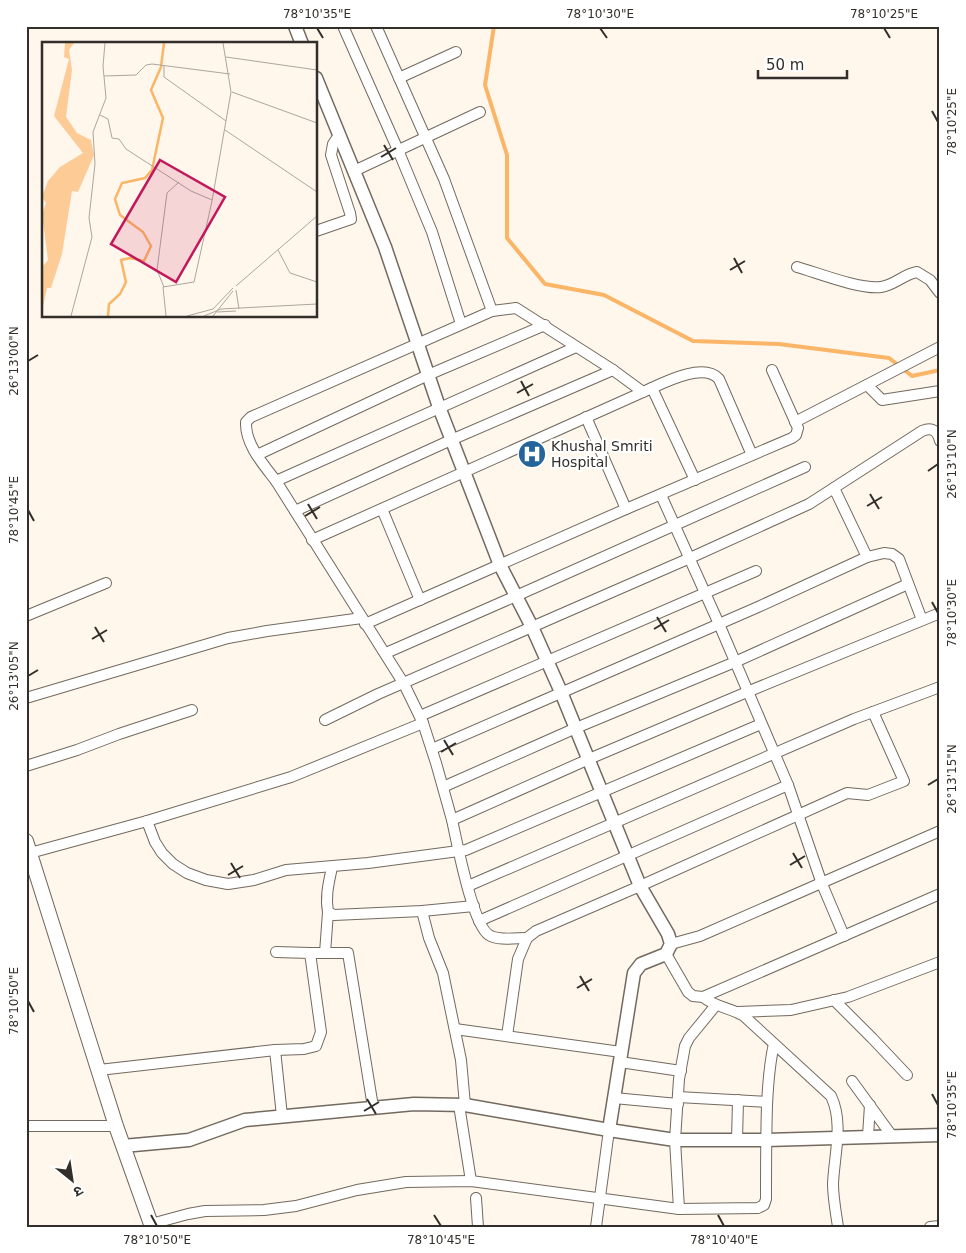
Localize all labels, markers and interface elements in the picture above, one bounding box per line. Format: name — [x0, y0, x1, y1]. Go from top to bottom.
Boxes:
text: 78°10'35"E — [283, 7, 351, 21]
text: 78°10'30"E — [566, 7, 634, 21]
text: 78°10'25"E — [850, 7, 918, 21]
inset map — [42, 42, 318, 318]
scale bar — [758, 48, 847, 80]
text: 50 m — [766, 56, 804, 74]
text: 78°10'25"E — [945, 88, 959, 156]
text: 26°13'00"N — [7, 326, 21, 396]
text: 26°13'10"N — [945, 429, 959, 499]
place label: Khushal Smriti Hospital — [551, 438, 653, 470]
hospital icon: Khushal Smriti Hospital — [517, 439, 547, 469]
text: 78°10'45"E — [7, 476, 21, 544]
text: 78°10'30"E — [945, 579, 959, 647]
text: 26°13'05"N — [7, 641, 21, 711]
text: 26°13'15"N — [945, 744, 959, 814]
text: 78°10'50"E — [7, 967, 21, 1035]
text: 78°10'35"E — [945, 1071, 959, 1139]
north arrow — [48, 1156, 98, 1206]
text: उ — [70, 1182, 86, 1201]
text: 78°10'50"E — [123, 1233, 191, 1247]
text: 78°10'45"E — [407, 1233, 475, 1247]
text: 78°10'40"E — [690, 1233, 758, 1247]

